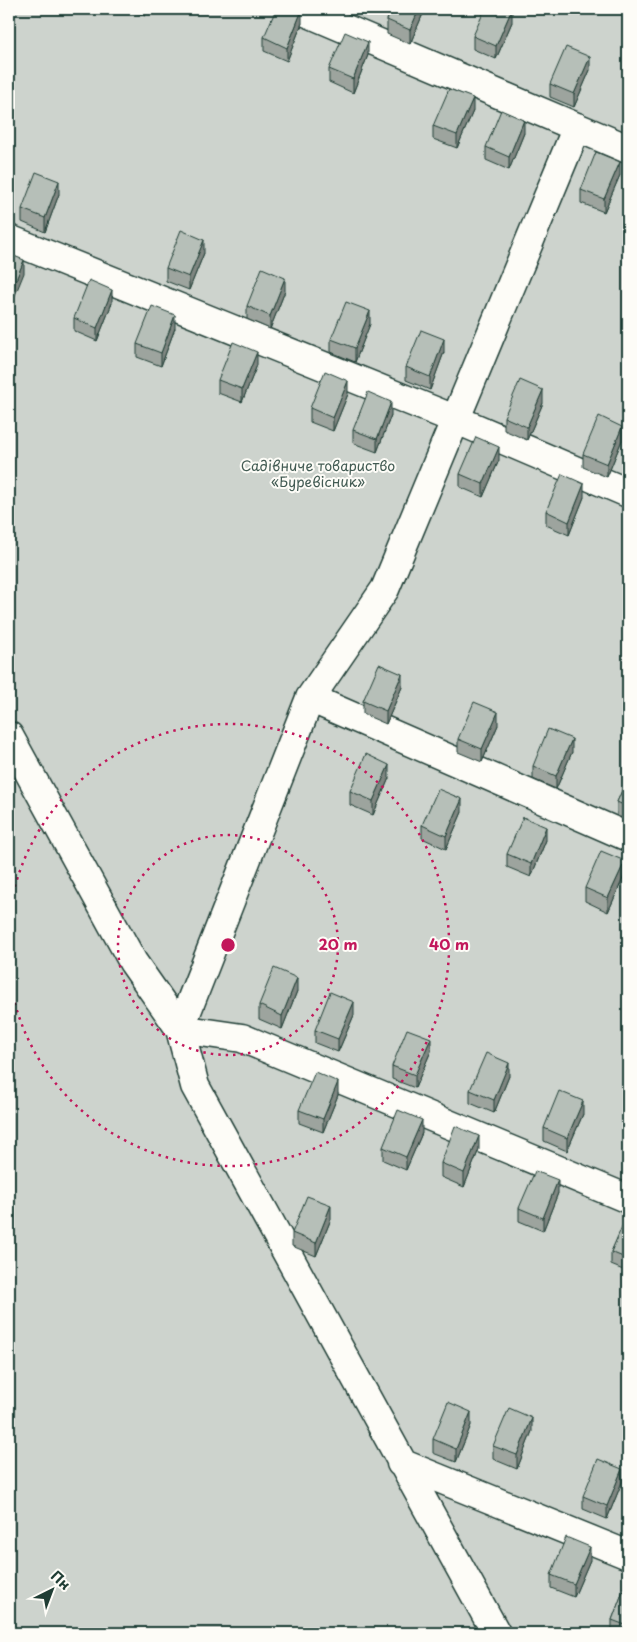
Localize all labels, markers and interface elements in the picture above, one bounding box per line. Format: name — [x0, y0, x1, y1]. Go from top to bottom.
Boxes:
park label: Садівниче товариство «Буревісник» — [241, 455, 395, 492]
text: 20 m — [319, 932, 357, 955]
text: 40 m — [429, 932, 469, 955]
centre of rings — [219, 936, 237, 954]
north arrow — [28, 1564, 78, 1614]
text: Пн — [46, 1565, 76, 1595]

